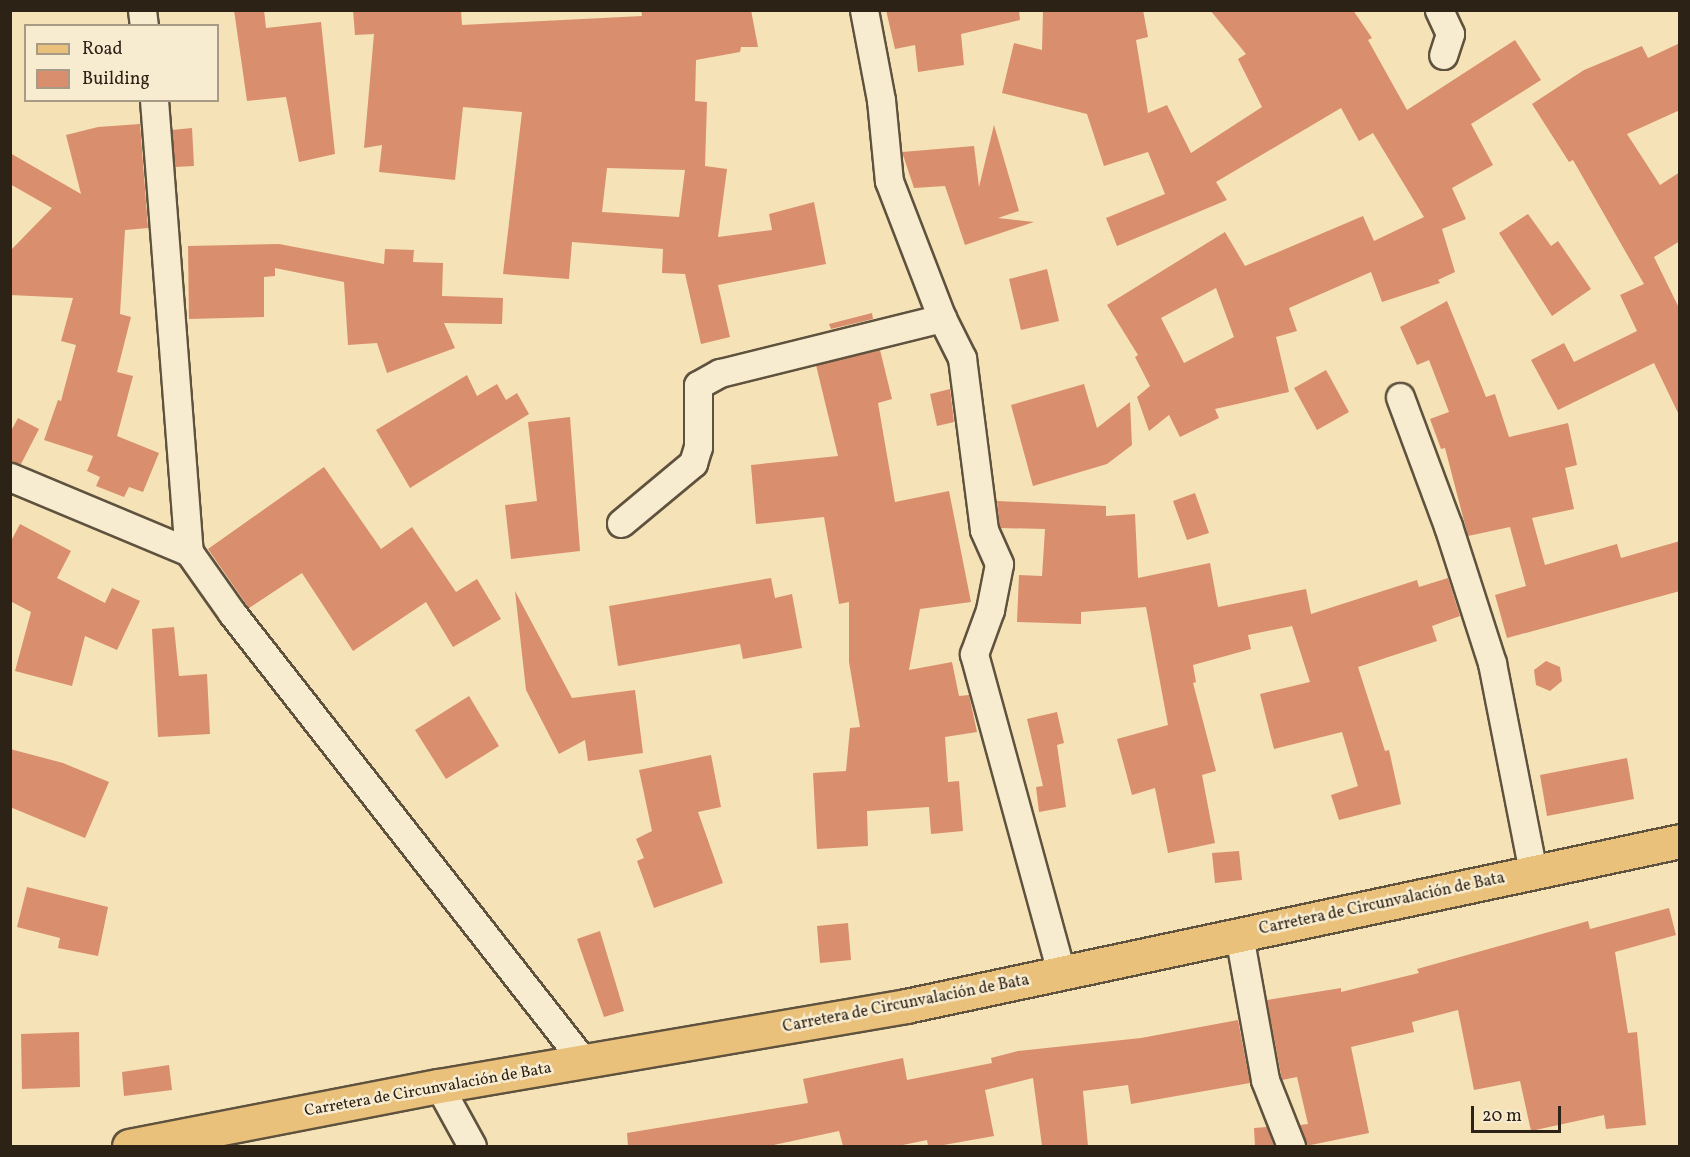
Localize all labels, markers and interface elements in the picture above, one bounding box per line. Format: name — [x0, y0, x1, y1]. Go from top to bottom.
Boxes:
legend — [24, 24, 219, 102]
text: Road — [82, 37, 123, 62]
text: Building — [82, 67, 150, 92]
street label: Carretera de Circunvalación de Bata — [1257, 869, 1507, 939]
street label: Carretera de Circunvalación de Bata — [781, 971, 1031, 1037]
street label: Carretera de Circunvalación de Bata — [303, 1059, 553, 1121]
scale bar — [1474, 1094, 1564, 1132]
text: 20 m — [1482, 1104, 1522, 1129]

